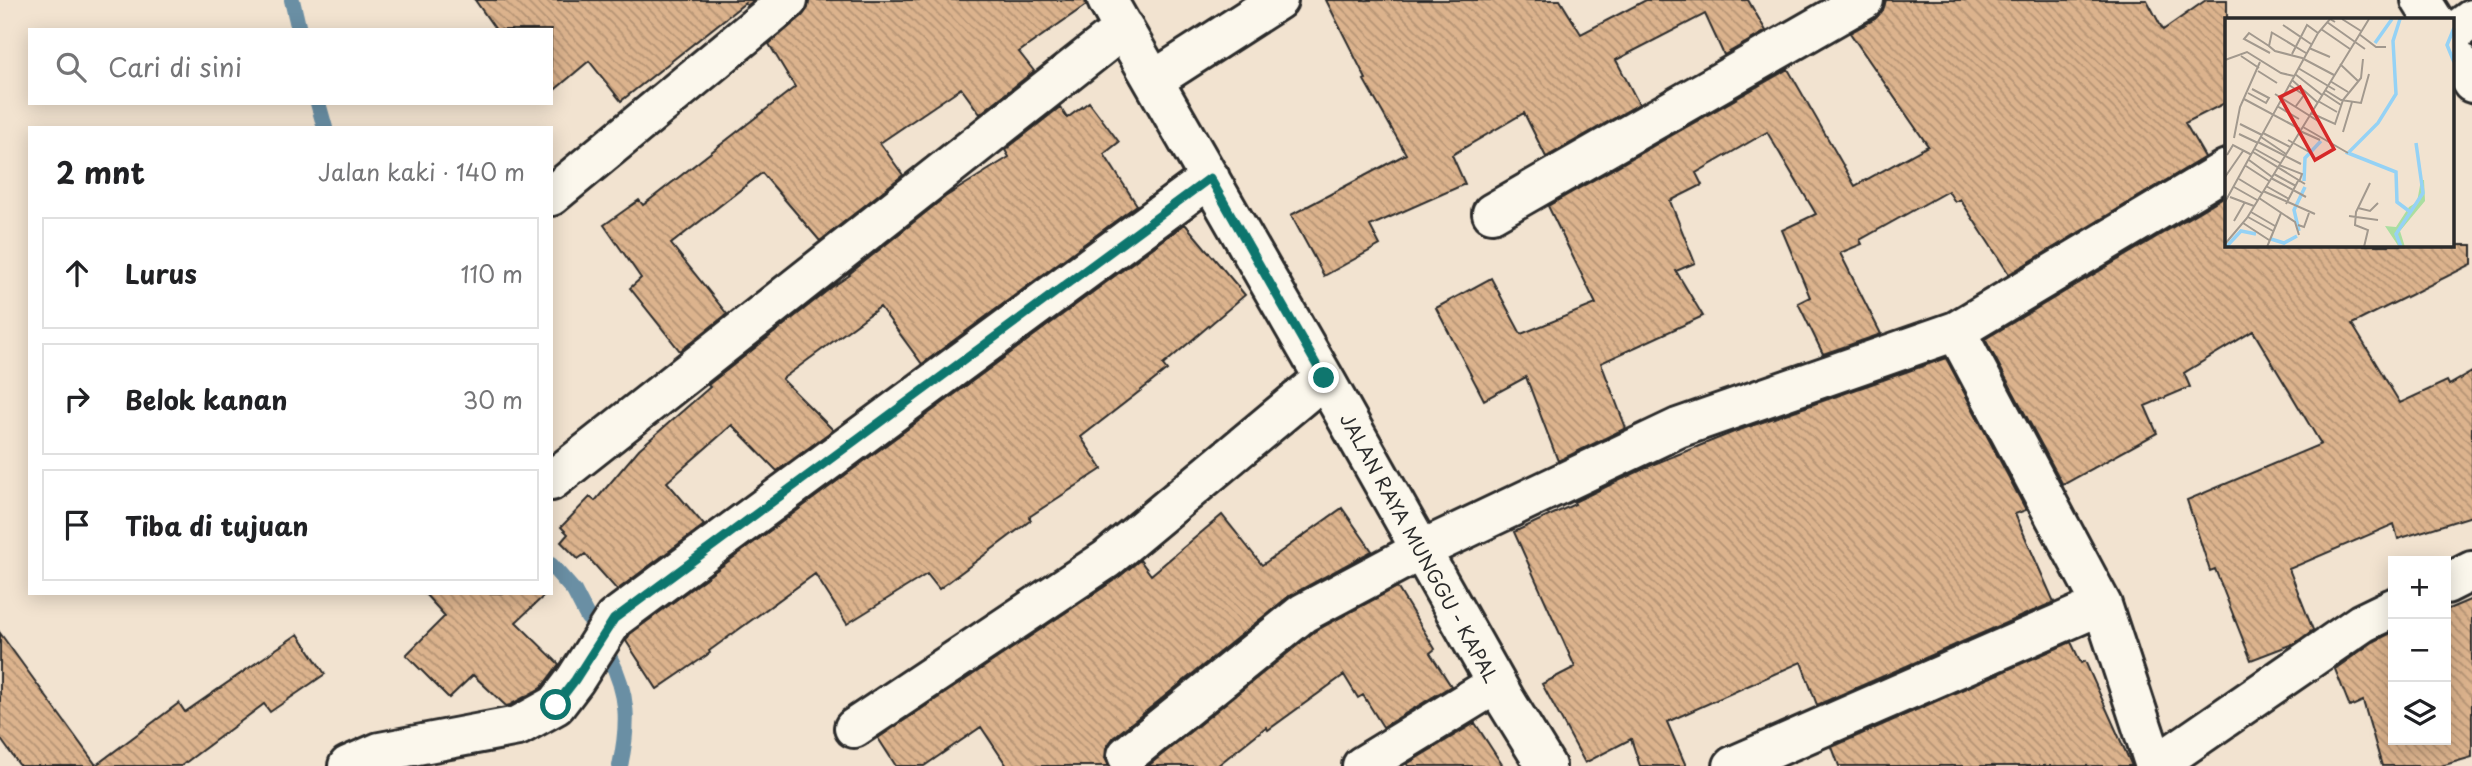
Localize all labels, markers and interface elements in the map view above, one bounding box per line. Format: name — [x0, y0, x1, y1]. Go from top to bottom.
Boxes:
inset map — [2225, 18, 2454, 247]
search box — [28, 28, 553, 105]
text: Cari di sini — [108, 47, 242, 86]
icon: search — [52, 48, 90, 86]
text: 2 mnt — [56, 149, 145, 194]
text: Jalan kaki · 140 m — [318, 154, 525, 189]
icon: ahead — [58, 254, 96, 292]
text: Lurus — [125, 254, 197, 293]
text: 110 m — [461, 256, 523, 291]
route end — [1308, 362, 1339, 393]
icon: right — [58, 380, 96, 418]
text: Belok kanan — [125, 380, 287, 419]
text: 30 m — [462, 382, 523, 417]
street label: JALAN RAYA MUNGGU - KAPAL — [1334, 408, 1506, 687]
icon: arrive — [58, 506, 96, 544]
text: Tiba di tujuan — [125, 506, 309, 545]
map controls — [2388, 556, 2451, 745]
button: + — [2388, 556, 2451, 619]
button: − — [2388, 619, 2451, 682]
button: layers — [2388, 682, 2451, 745]
route start — [540, 689, 571, 720]

